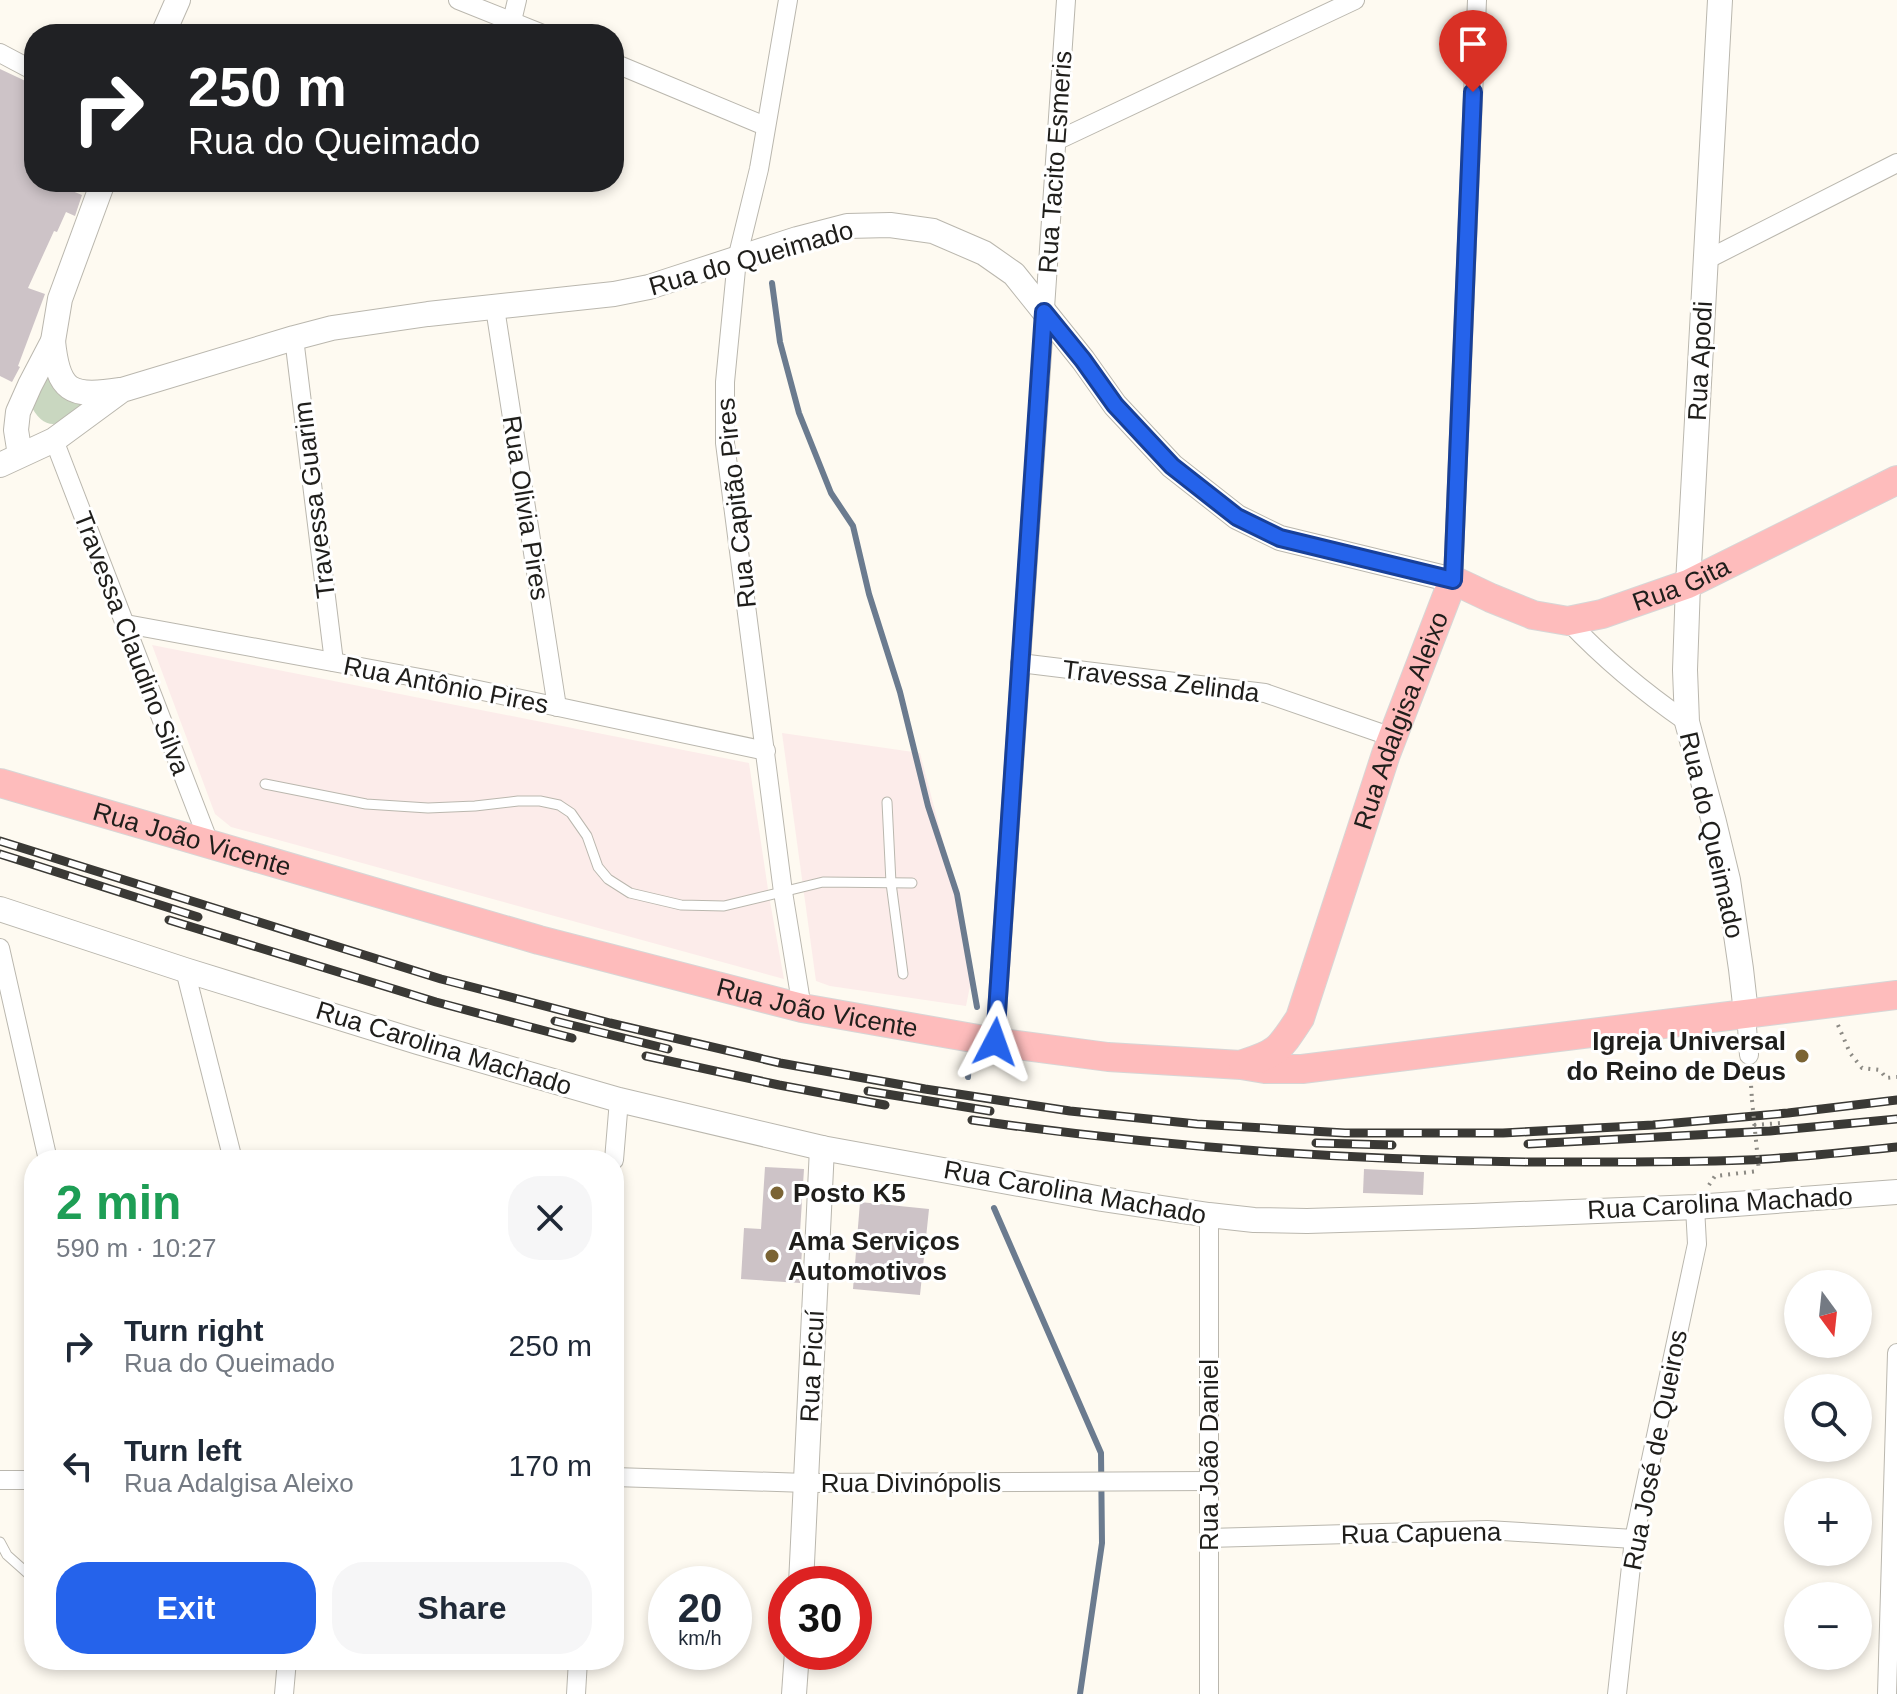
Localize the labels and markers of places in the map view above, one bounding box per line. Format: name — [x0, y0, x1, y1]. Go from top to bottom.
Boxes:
pin — [1439, 10, 1507, 92]
place label: Igreja Universal do Reino de Deus — [1566, 1026, 1786, 1086]
marker: Igreja Universal do Reino de Deus — [1793, 1047, 1811, 1065]
place label: Posto K5 — [793, 1178, 906, 1208]
marker: Posto K5 — [768, 1184, 786, 1202]
place label: Ama Serviços Automotivos — [788, 1226, 960, 1286]
marker: Ama Serviços Automotivos — [763, 1247, 781, 1265]

